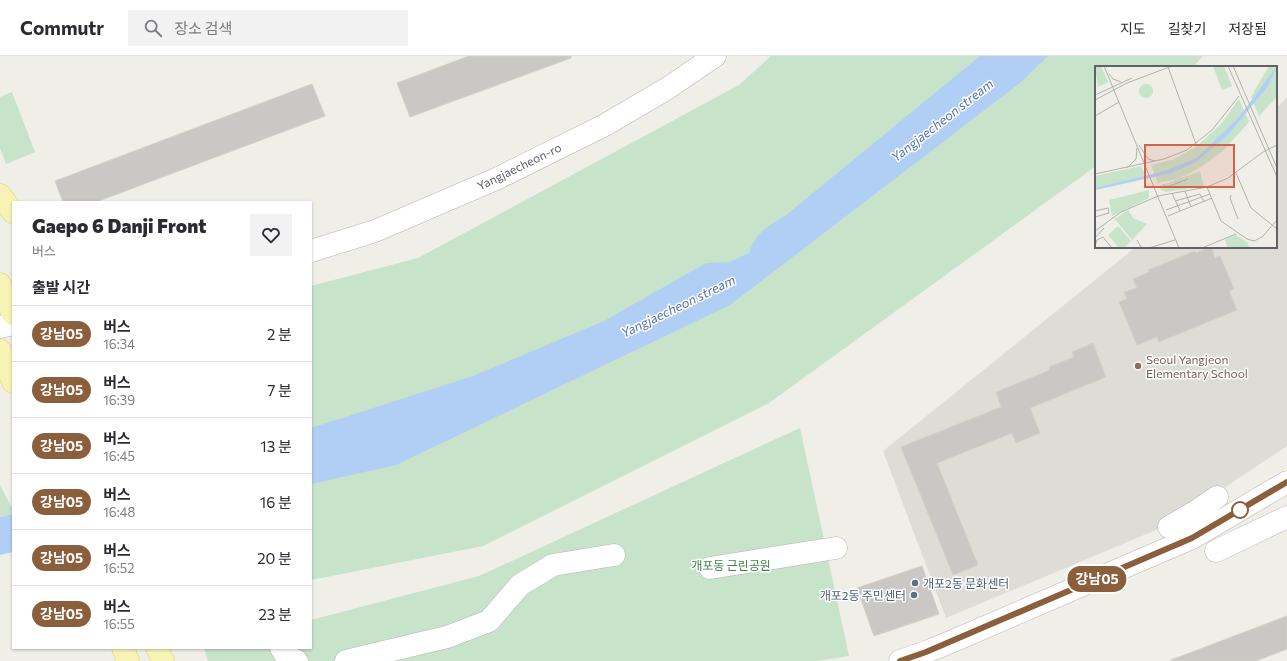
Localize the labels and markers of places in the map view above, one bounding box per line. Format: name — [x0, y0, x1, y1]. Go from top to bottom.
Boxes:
place label: Seoul Yangjeon Elementary School — [1146, 352, 1248, 380]
marker: Seoul Yangjeon Elementary School — [1133, 361, 1143, 371]
unlabelled marker — [1231, 501, 1249, 519]
place label: 개포2동 문화센터 — [923, 576, 1009, 590]
marker: 개포2동 문화센터 — [910, 578, 920, 588]
place label: 개포2동 주민센터 — [820, 588, 906, 602]
marker: 개포2동 주민센터 — [909, 590, 919, 600]

